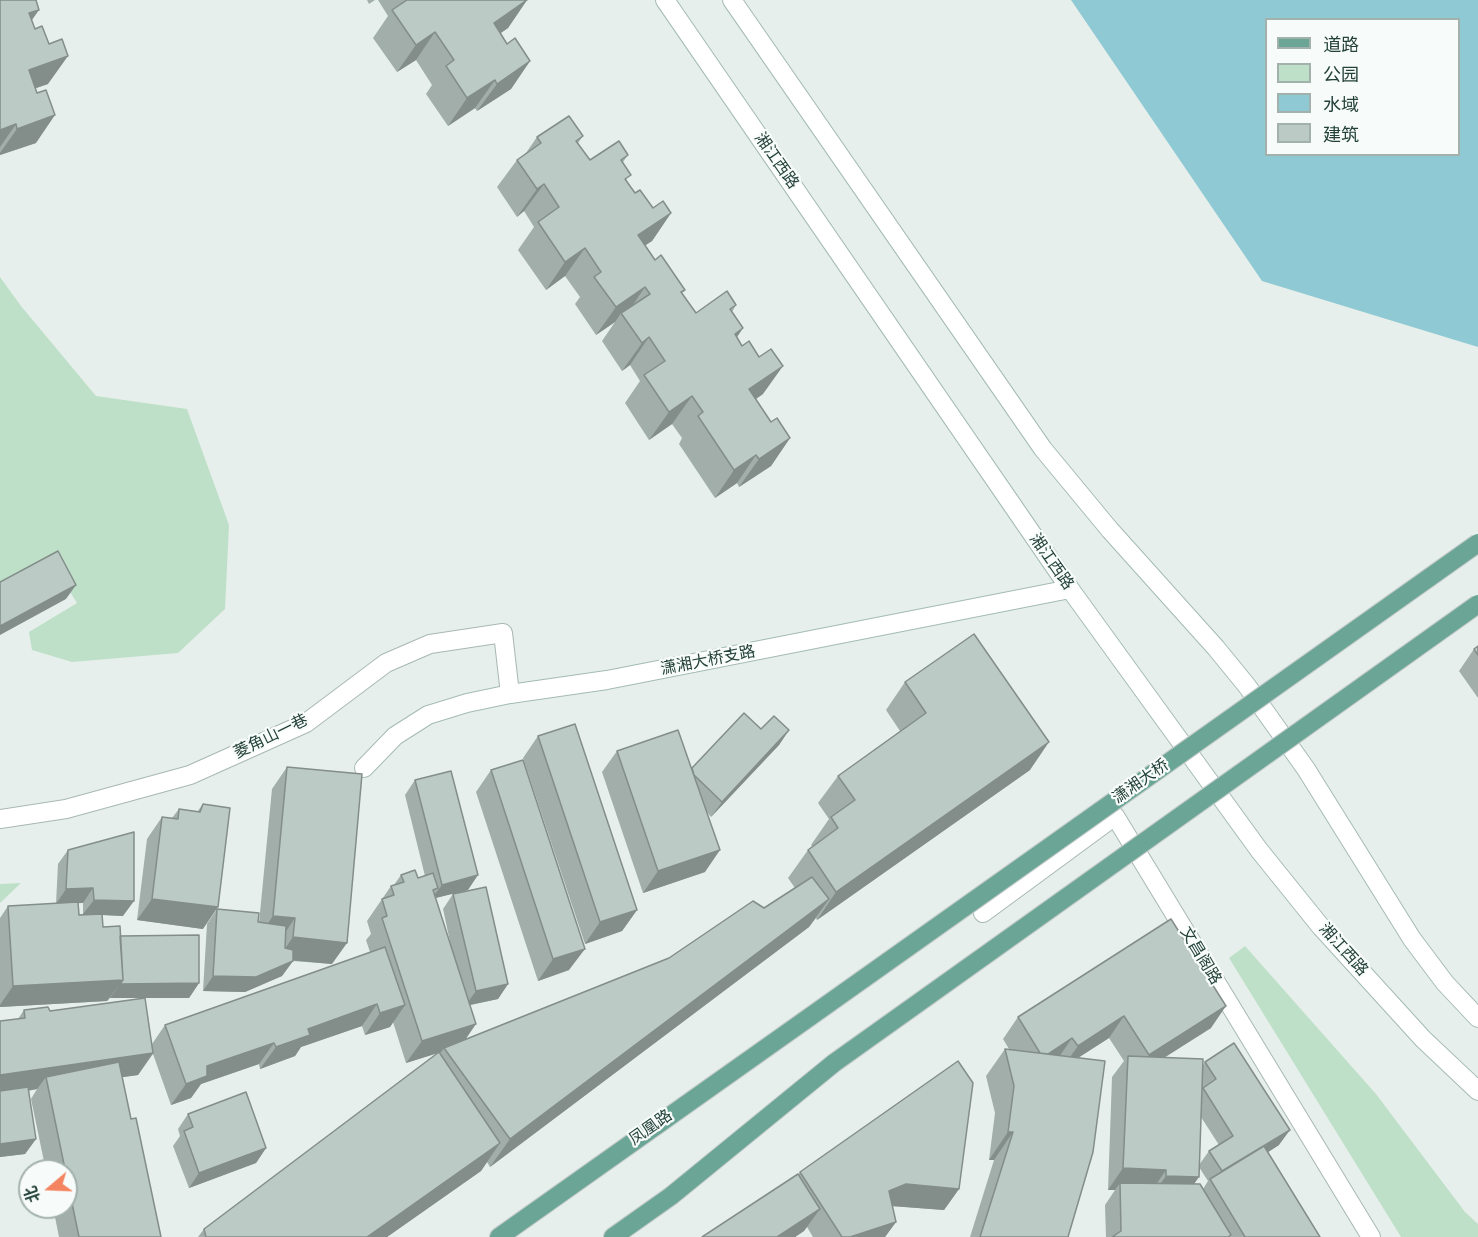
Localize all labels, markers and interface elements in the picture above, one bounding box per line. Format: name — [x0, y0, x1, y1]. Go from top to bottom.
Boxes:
legend — [1265, 18, 1460, 156]
text: 道路 — [1323, 33, 1359, 57]
text: 公园 — [1323, 63, 1359, 87]
text: 水域 — [1323, 93, 1359, 117]
text: 建筑 — [1323, 123, 1359, 147]
street label: 湘江西路 — [750, 129, 802, 193]
street label: 湘江西路 — [1025, 530, 1077, 594]
street label: 潇湘大桥支路 — [659, 642, 757, 680]
street label: 菱角山一巷 — [231, 711, 311, 763]
street label: 潇湘大桥 — [1109, 756, 1173, 808]
street label: 湘江西路 — [1314, 920, 1372, 980]
street label: 文昌阁路 — [1175, 924, 1225, 988]
street label: 凤凰路 — [626, 1106, 676, 1150]
north arrow — [18, 1159, 78, 1219]
text: 北 — [20, 1183, 45, 1205]

